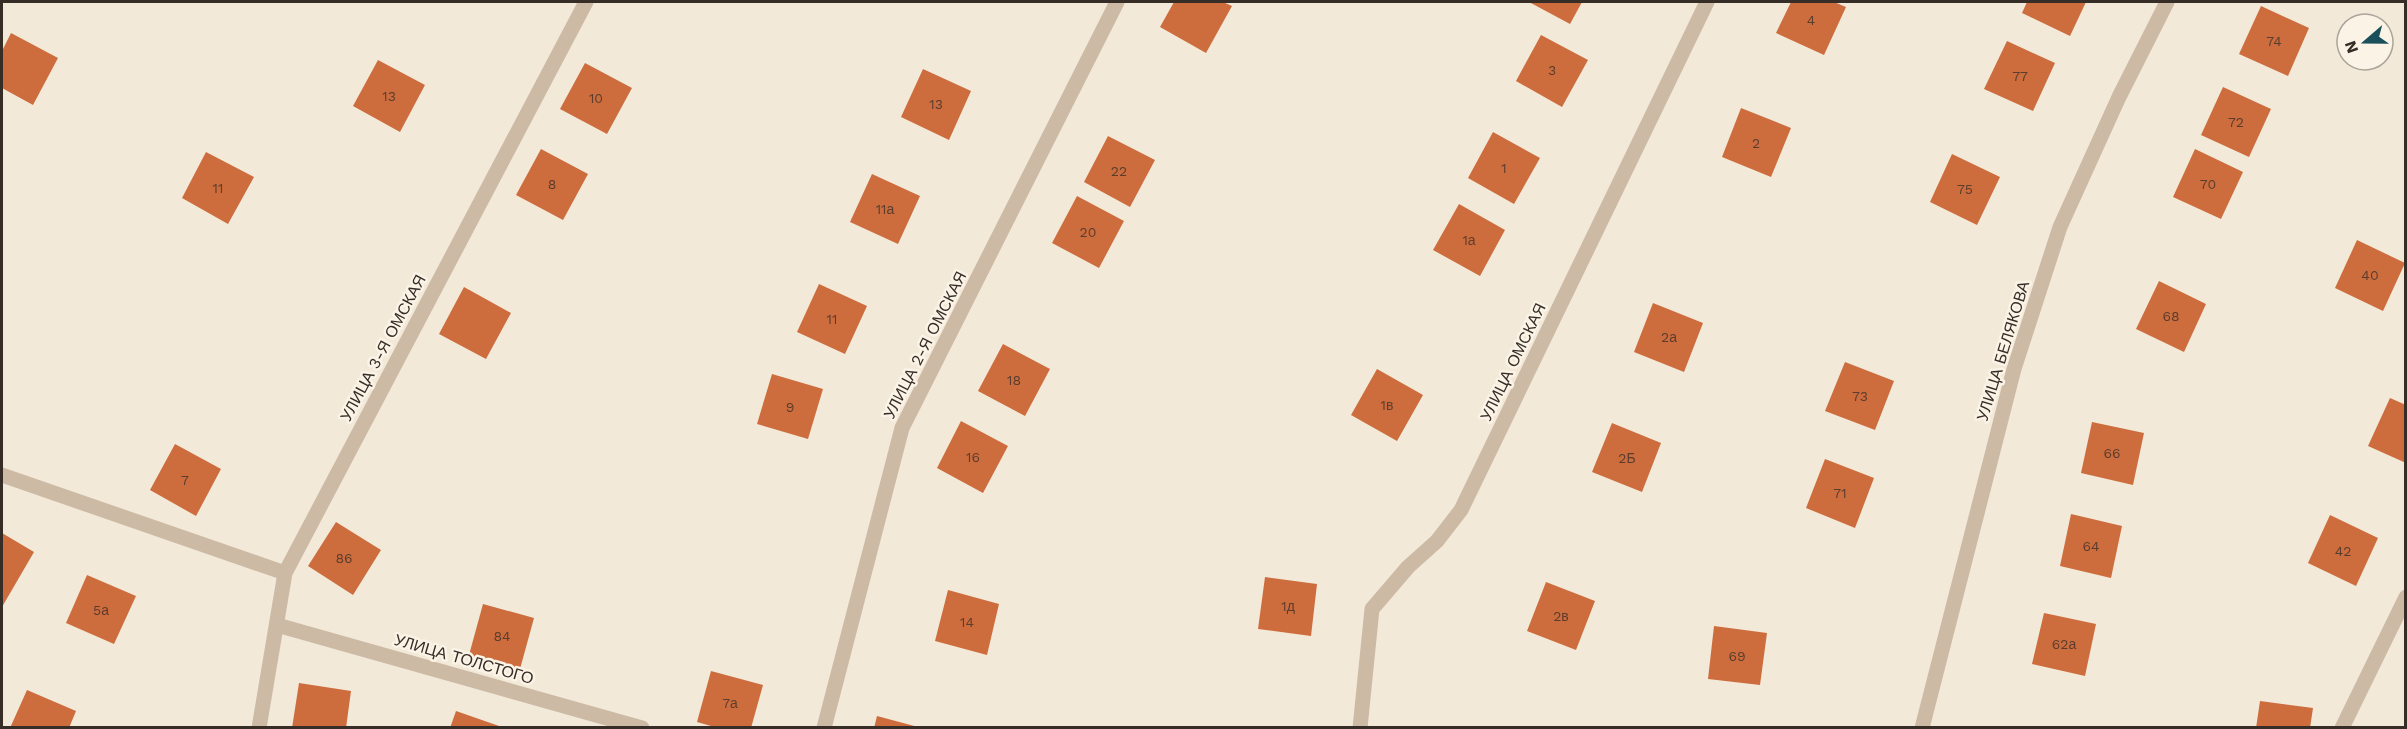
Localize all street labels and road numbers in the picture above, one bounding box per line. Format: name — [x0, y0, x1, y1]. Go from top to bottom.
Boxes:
street label: УЛИЦА 2-Я ОМСКАЯ — [880, 268, 970, 422]
street label: УЛИЦА 3-Я ОМСКАЯ — [336, 272, 430, 424]
street label: УЛИЦА БЕЛЯКОВА — [1973, 278, 2033, 423]
street label: УЛИЦА ОМСКАЯ — [1476, 300, 1550, 424]
street label: УЛИЦА ТОЛСТОГО — [392, 630, 536, 688]

